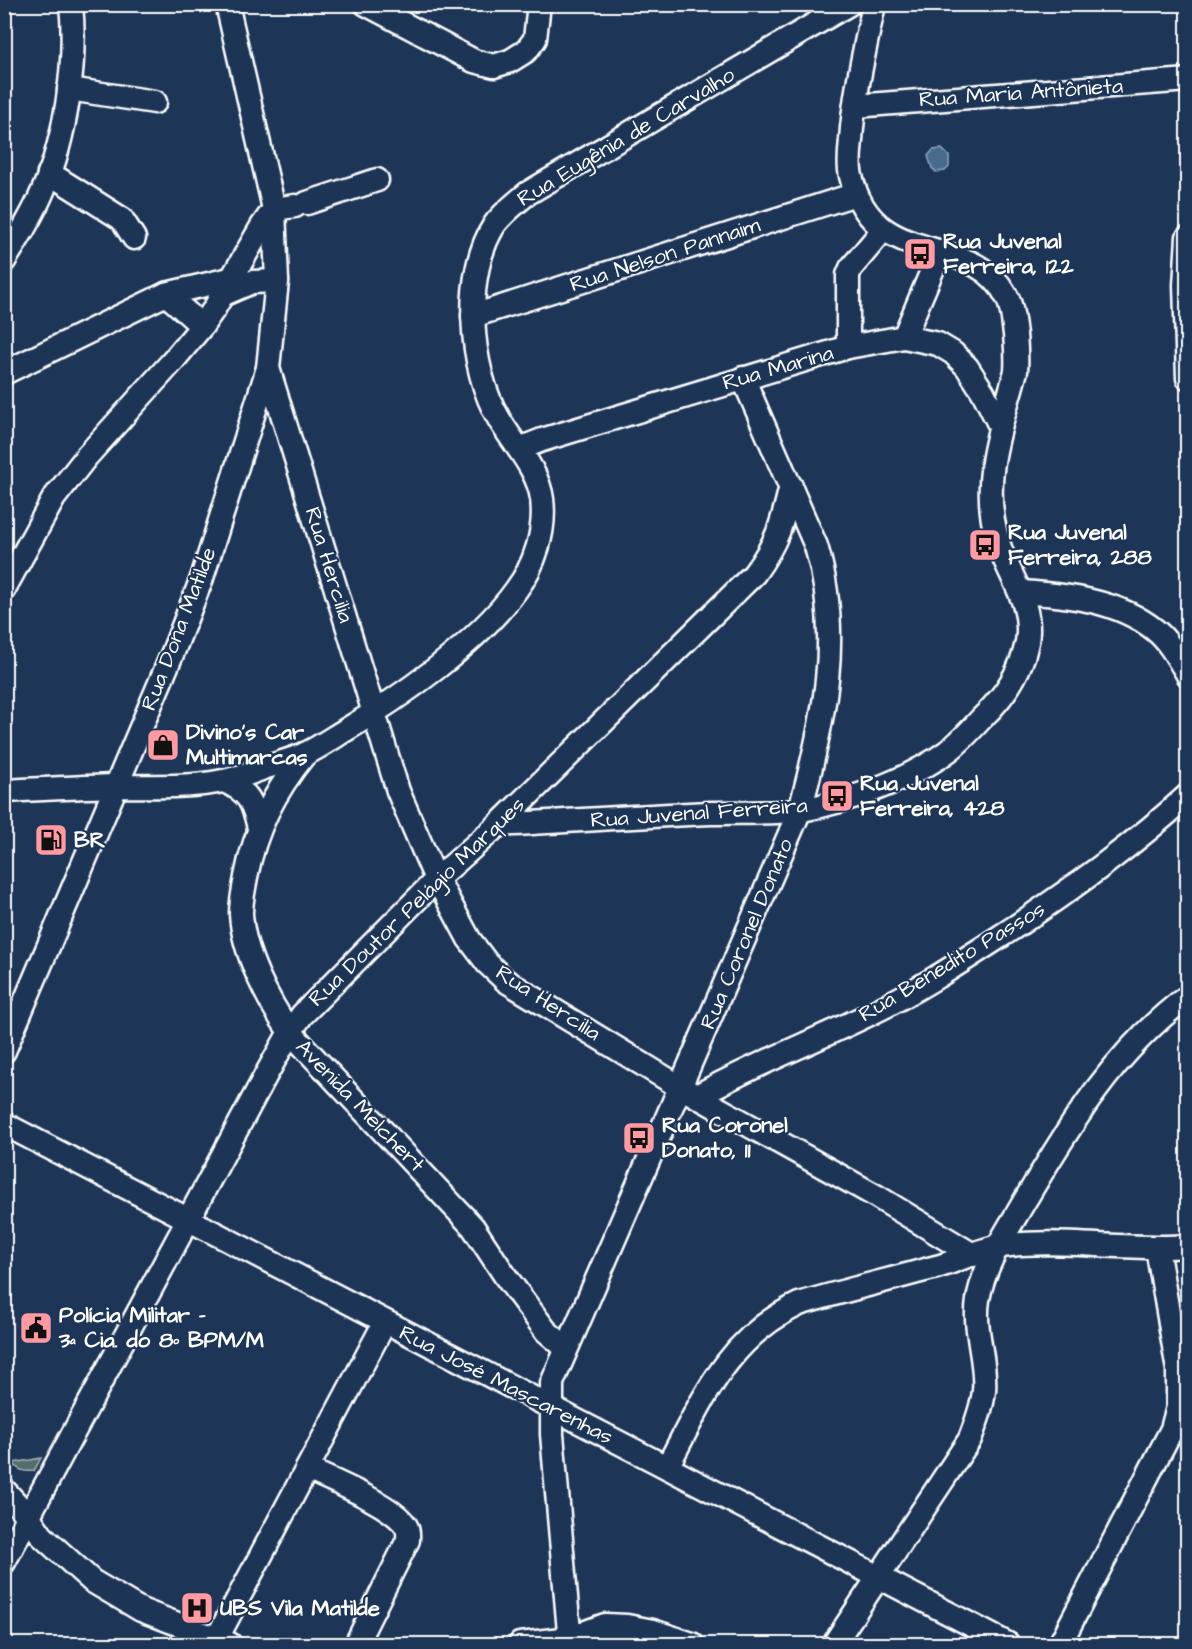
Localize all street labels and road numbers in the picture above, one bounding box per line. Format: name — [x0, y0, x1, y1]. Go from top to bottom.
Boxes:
street label: Rua Eugênia de Carvalho — [511, 59, 742, 215]
street label: Rua Maria Antônieta — [918, 70, 1124, 116]
street label: Rua Nelson Pannaim — [566, 210, 764, 300]
street label: Rua Marina — [719, 337, 837, 399]
street label: Rua Hercilia — [297, 503, 361, 627]
street label: Rua Dona Matilde — [134, 543, 224, 715]
street label: Rua Doutor Pelágio Marques — [302, 790, 533, 1015]
street label: Rua Juvenal Ferreira — [589, 790, 809, 836]
street label: Rua Coronel Donato — [693, 833, 801, 1034]
street label: Rua Benedito Passos — [853, 894, 1051, 1030]
street label: Rua Hercilia — [489, 957, 607, 1049]
street label: Avenida Melchert — [288, 1033, 432, 1180]
street label: Rua José Mascarenhas — [394, 1318, 618, 1452]

